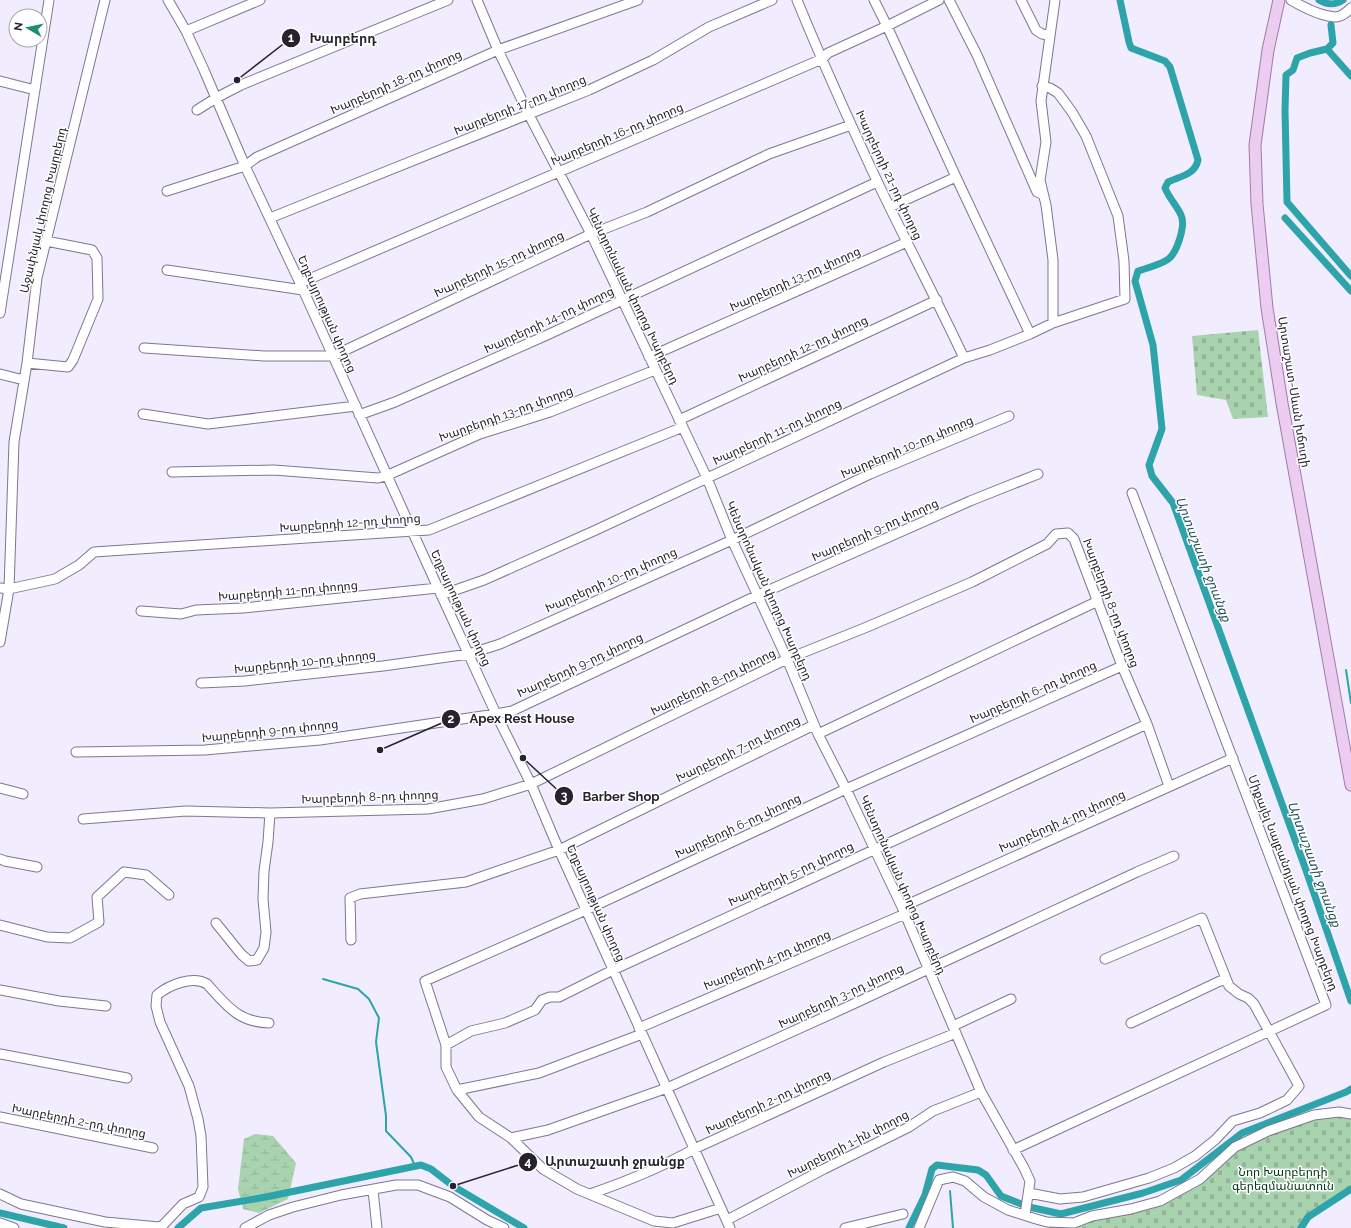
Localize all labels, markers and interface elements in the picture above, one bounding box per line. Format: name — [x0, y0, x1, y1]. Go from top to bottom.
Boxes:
north arrow — [8, 8, 48, 48]
text: N — [12, 21, 26, 32]
callout: Խարբերդ — [281, 26, 384, 51]
text: 1 — [288, 31, 294, 45]
text: Խարբերդ — [309, 31, 377, 46]
street label: Խարբերդի 18-րդ փողոց — [328, 47, 464, 117]
street label: Խարբերդի 17-րդ փողոց — [452, 72, 588, 138]
street label: Խարբերդի 16-րդ փողոց — [549, 100, 685, 168]
street label: Խարբերդի 21-րդ փողոց — [853, 108, 925, 242]
street label: Աջափնյակ փողոց Խարբերդ — [17, 125, 69, 294]
street label: Կենտրոնական փողոց Խարբերդ — [584, 205, 682, 387]
street label: Խարբերդի 15-րդ փողոց — [432, 228, 566, 300]
street label: Խարբերդի 13-րդ փողոց — [727, 244, 863, 314]
street label: Եղբայրության փողոց — [295, 253, 359, 375]
street label: Խարբերդի 14-րդ փողոց — [482, 284, 616, 356]
street label: Խարբերդի 12-րդ փողոց — [736, 313, 870, 385]
street label: Արտաշատ-Սևան խճուղի — [1275, 316, 1313, 468]
street label: Խարբերդի 13-րդ փողոց — [437, 383, 575, 445]
street label: Խարբերդի 11-րդ փողոց — [711, 396, 843, 468]
street label: Խարբերդի 10-րդ փողոց — [839, 413, 975, 481]
water label: Արտաշատի ջրանցք — [1172, 494, 1235, 625]
street label: Խարբերդի 9-րդ փողոց — [810, 496, 940, 564]
street label: Կենտրոնական փողոց Խարբերդ — [723, 499, 815, 683]
street label: Խարբերդի 12-րդ փողոց — [279, 511, 421, 535]
street label: Խարբերդի 8-րդ փողոց — [1080, 536, 1142, 670]
street label: Խարբերդի 10-րդ փողոց — [543, 545, 679, 615]
street label: Եղբայրության փողոց — [428, 548, 494, 668]
street label: Խարբերդի 11-րդ փողոց — [218, 578, 358, 604]
street label: Խարբերդի 9-րդ փողոց — [515, 630, 645, 700]
street label: Խարբերդի 8-րդ փողոց — [648, 646, 778, 718]
street label: Խարբերդի 10-րդ փողոց — [233, 648, 377, 676]
street label: Խարբերդի 6-րդ փողոց — [967, 658, 1099, 726]
callout: Apex Rest House — [441, 706, 582, 731]
text: Apex Rest House — [470, 711, 575, 726]
text: 2 — [448, 712, 455, 726]
street label: Խարբերդի 7-րդ փողոց — [674, 713, 802, 785]
street label: Խարբերդի 9-րդ փողոց — [201, 717, 339, 745]
street label: Միքայել Նալբանդյան փողոց Խարբերդ — [1245, 773, 1341, 993]
callout: Barber Shop — [554, 784, 667, 809]
street label: Խարբերդի 4-րդ փողոց — [997, 787, 1127, 855]
street label: Խարբերդի 8-րդ փողոց — [301, 788, 439, 806]
text: 3 — [561, 789, 568, 803]
text: Barber Shop — [582, 789, 660, 804]
street label: Խարբերդի 6-րդ փողոց — [673, 791, 803, 861]
street label: Կենտրոնական փողոց Խարբերդ — [857, 793, 949, 977]
water label: Արտաշատի ջրանցք — [1284, 799, 1345, 931]
street label: Խարբերդի 5-րդ փողոց — [726, 839, 856, 909]
street label: Եղբայրության փողոց — [564, 842, 628, 964]
street label: Խարբերդի 4-րդ փողոց — [701, 927, 833, 993]
street label: Խարբերդի 3-րդ փողոց — [776, 961, 906, 1031]
street label: Խարբերդի 2-րդ փողոց — [703, 1067, 833, 1137]
street label: Խարբերդի 2-րդ փողոց — [11, 1101, 147, 1141]
street label: Խարբերդի 1-ին փողոց — [785, 1107, 911, 1181]
callout: Արտաշատի ջրանցք — [518, 1149, 693, 1174]
text: Արտաշատի ջրանցք — [545, 1154, 685, 1169]
text: 4 — [525, 1155, 532, 1169]
park label: Նոր Խարբերդի գերեզմանատուն — [1232, 1165, 1334, 1193]

